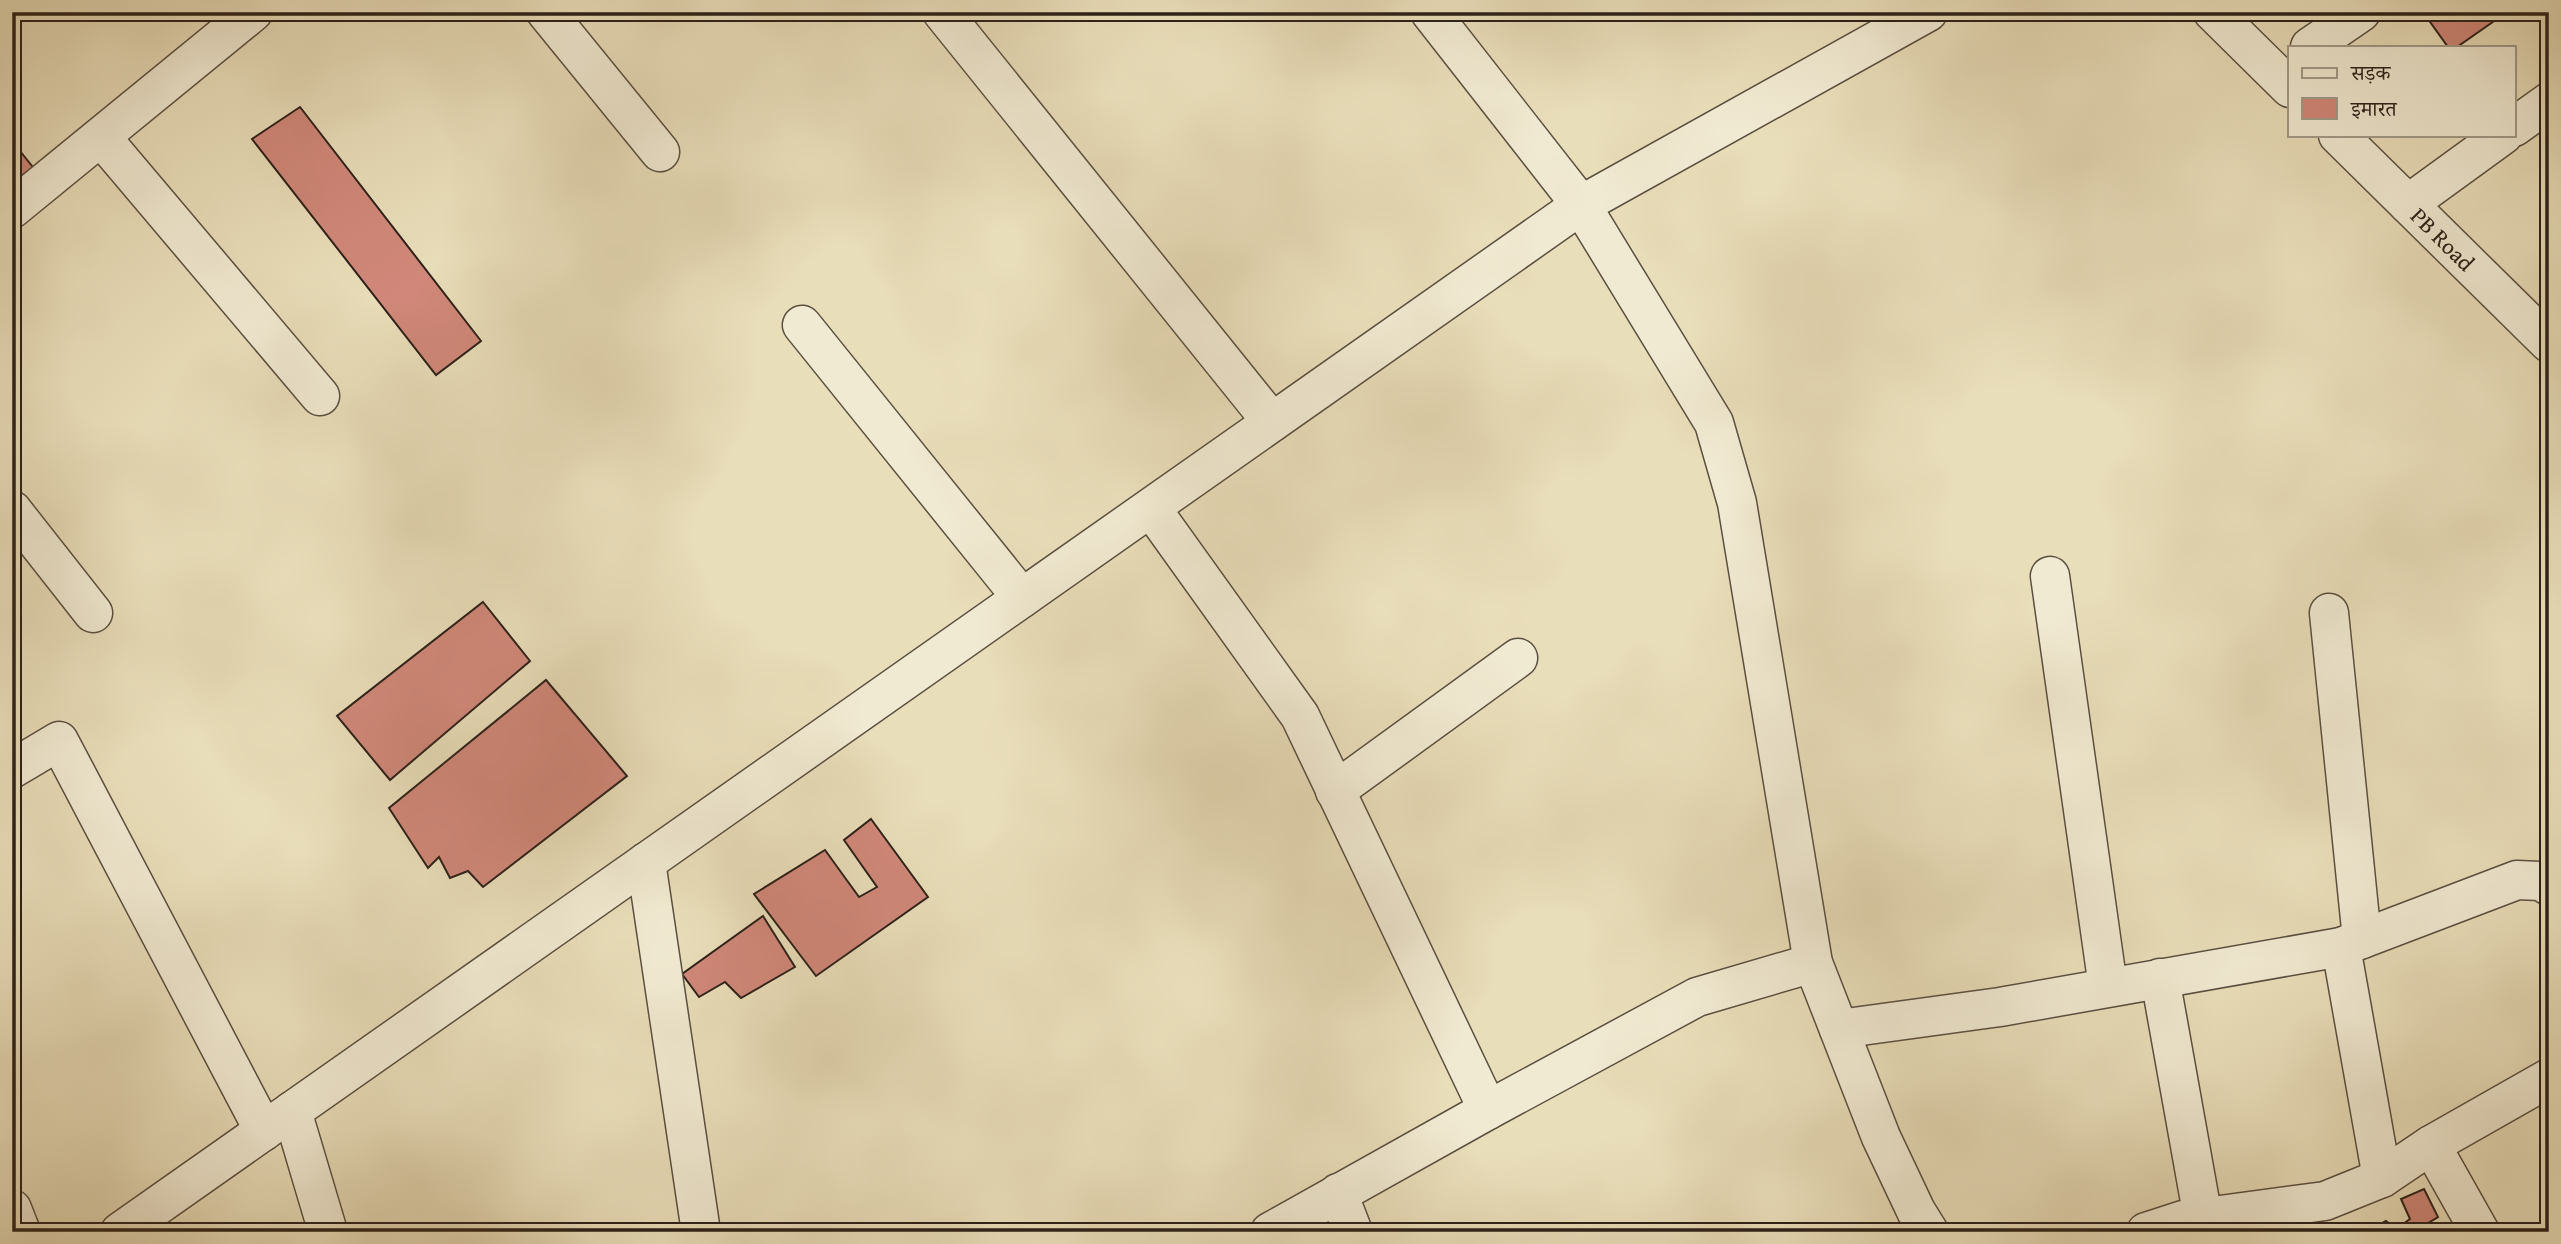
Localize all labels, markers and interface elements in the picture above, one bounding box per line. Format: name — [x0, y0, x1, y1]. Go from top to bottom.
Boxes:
legend — [2288, 46, 2516, 136]
text: सड़क — [2350, 57, 2391, 88]
text: इमारत — [2350, 93, 2398, 124]
street label: PB Road — [2404, 200, 2483, 279]

